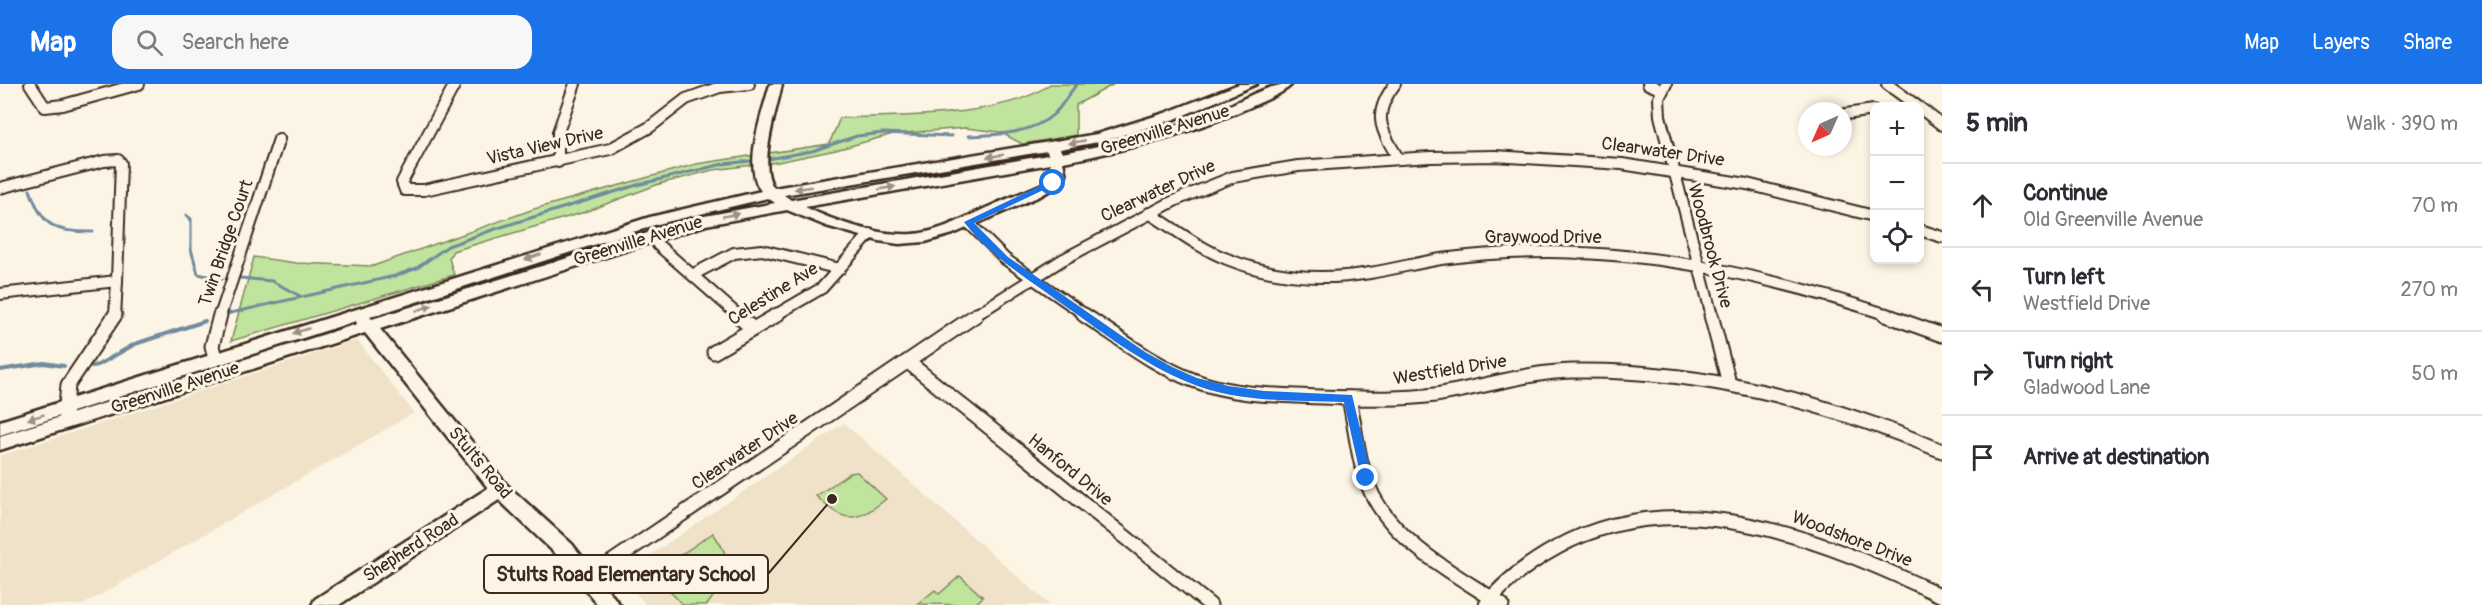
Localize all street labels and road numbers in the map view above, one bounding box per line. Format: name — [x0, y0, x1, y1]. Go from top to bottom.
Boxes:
street label: Greenville Avenue — [1098, 99, 1232, 161]
street label: Vista View Drive — [484, 121, 606, 171]
street label: Clearwater Drive — [1600, 132, 1726, 172]
street label: Clearwater Drive — [1097, 154, 1219, 228]
street label: Twin Bridge Court — [194, 176, 259, 309]
street label: Woodbrook Drive — [1682, 181, 1738, 311]
street label: Greenville Avenue — [571, 210, 705, 272]
street label: Graywood Drive — [1484, 226, 1602, 249]
street label: Celestine Ave — [724, 257, 822, 331]
street label: Westfield Drive — [1392, 350, 1508, 390]
street label: Greenville Avenue — [108, 356, 242, 420]
street label: Clearwater Drive — [687, 407, 803, 495]
street label: Stults Road — [443, 422, 517, 504]
street label: Hanford Drive — [1023, 429, 1117, 511]
street label: Woodshore Drive — [1789, 506, 1916, 573]
street label: Shepherd Road — [359, 508, 463, 588]

